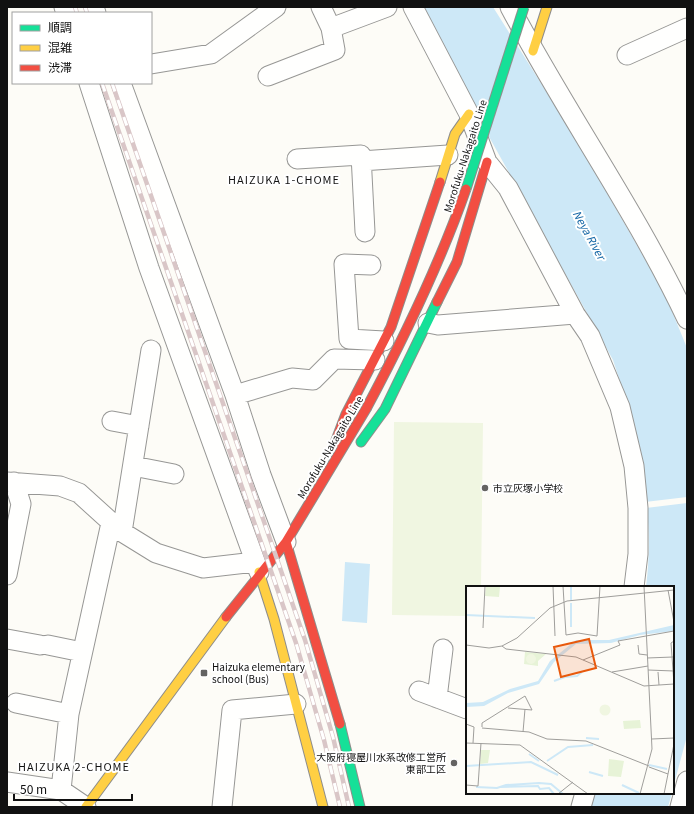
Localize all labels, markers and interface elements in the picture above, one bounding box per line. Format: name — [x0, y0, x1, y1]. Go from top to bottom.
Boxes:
legend — [12, 12, 152, 84]
text: 順調 — [48, 18, 72, 35]
text: 混雑 — [48, 38, 72, 55]
text: 渋滞 — [48, 58, 72, 75]
street label: Morofuku-Nakagaito Line — [439, 97, 490, 214]
district label: HAIZUKA 1-CHOME — [228, 171, 340, 187]
water label: Neya River — [570, 207, 611, 264]
street label: Morofuku-Nakagaito Line — [293, 392, 366, 501]
place label: 市立灰塚小学校 — [493, 480, 563, 495]
marker: 市立灰塚小学校 — [480, 483, 490, 493]
inset map — [466, 586, 674, 794]
place label: Haizuka elementary school (Bus) — [212, 659, 306, 686]
marker: Haizuka elementary school (Bus) — [199, 668, 209, 678]
place label: 大阪府寝屋川水系改修工営所 東部工区 — [316, 749, 446, 776]
district label: HAIZUKA 2-CHOME — [18, 758, 130, 774]
marker: 大阪府寝屋川水系改修工営所 東部工区 — [449, 758, 459, 768]
scale bar — [14, 776, 132, 802]
text: 50 m — [20, 780, 47, 797]

